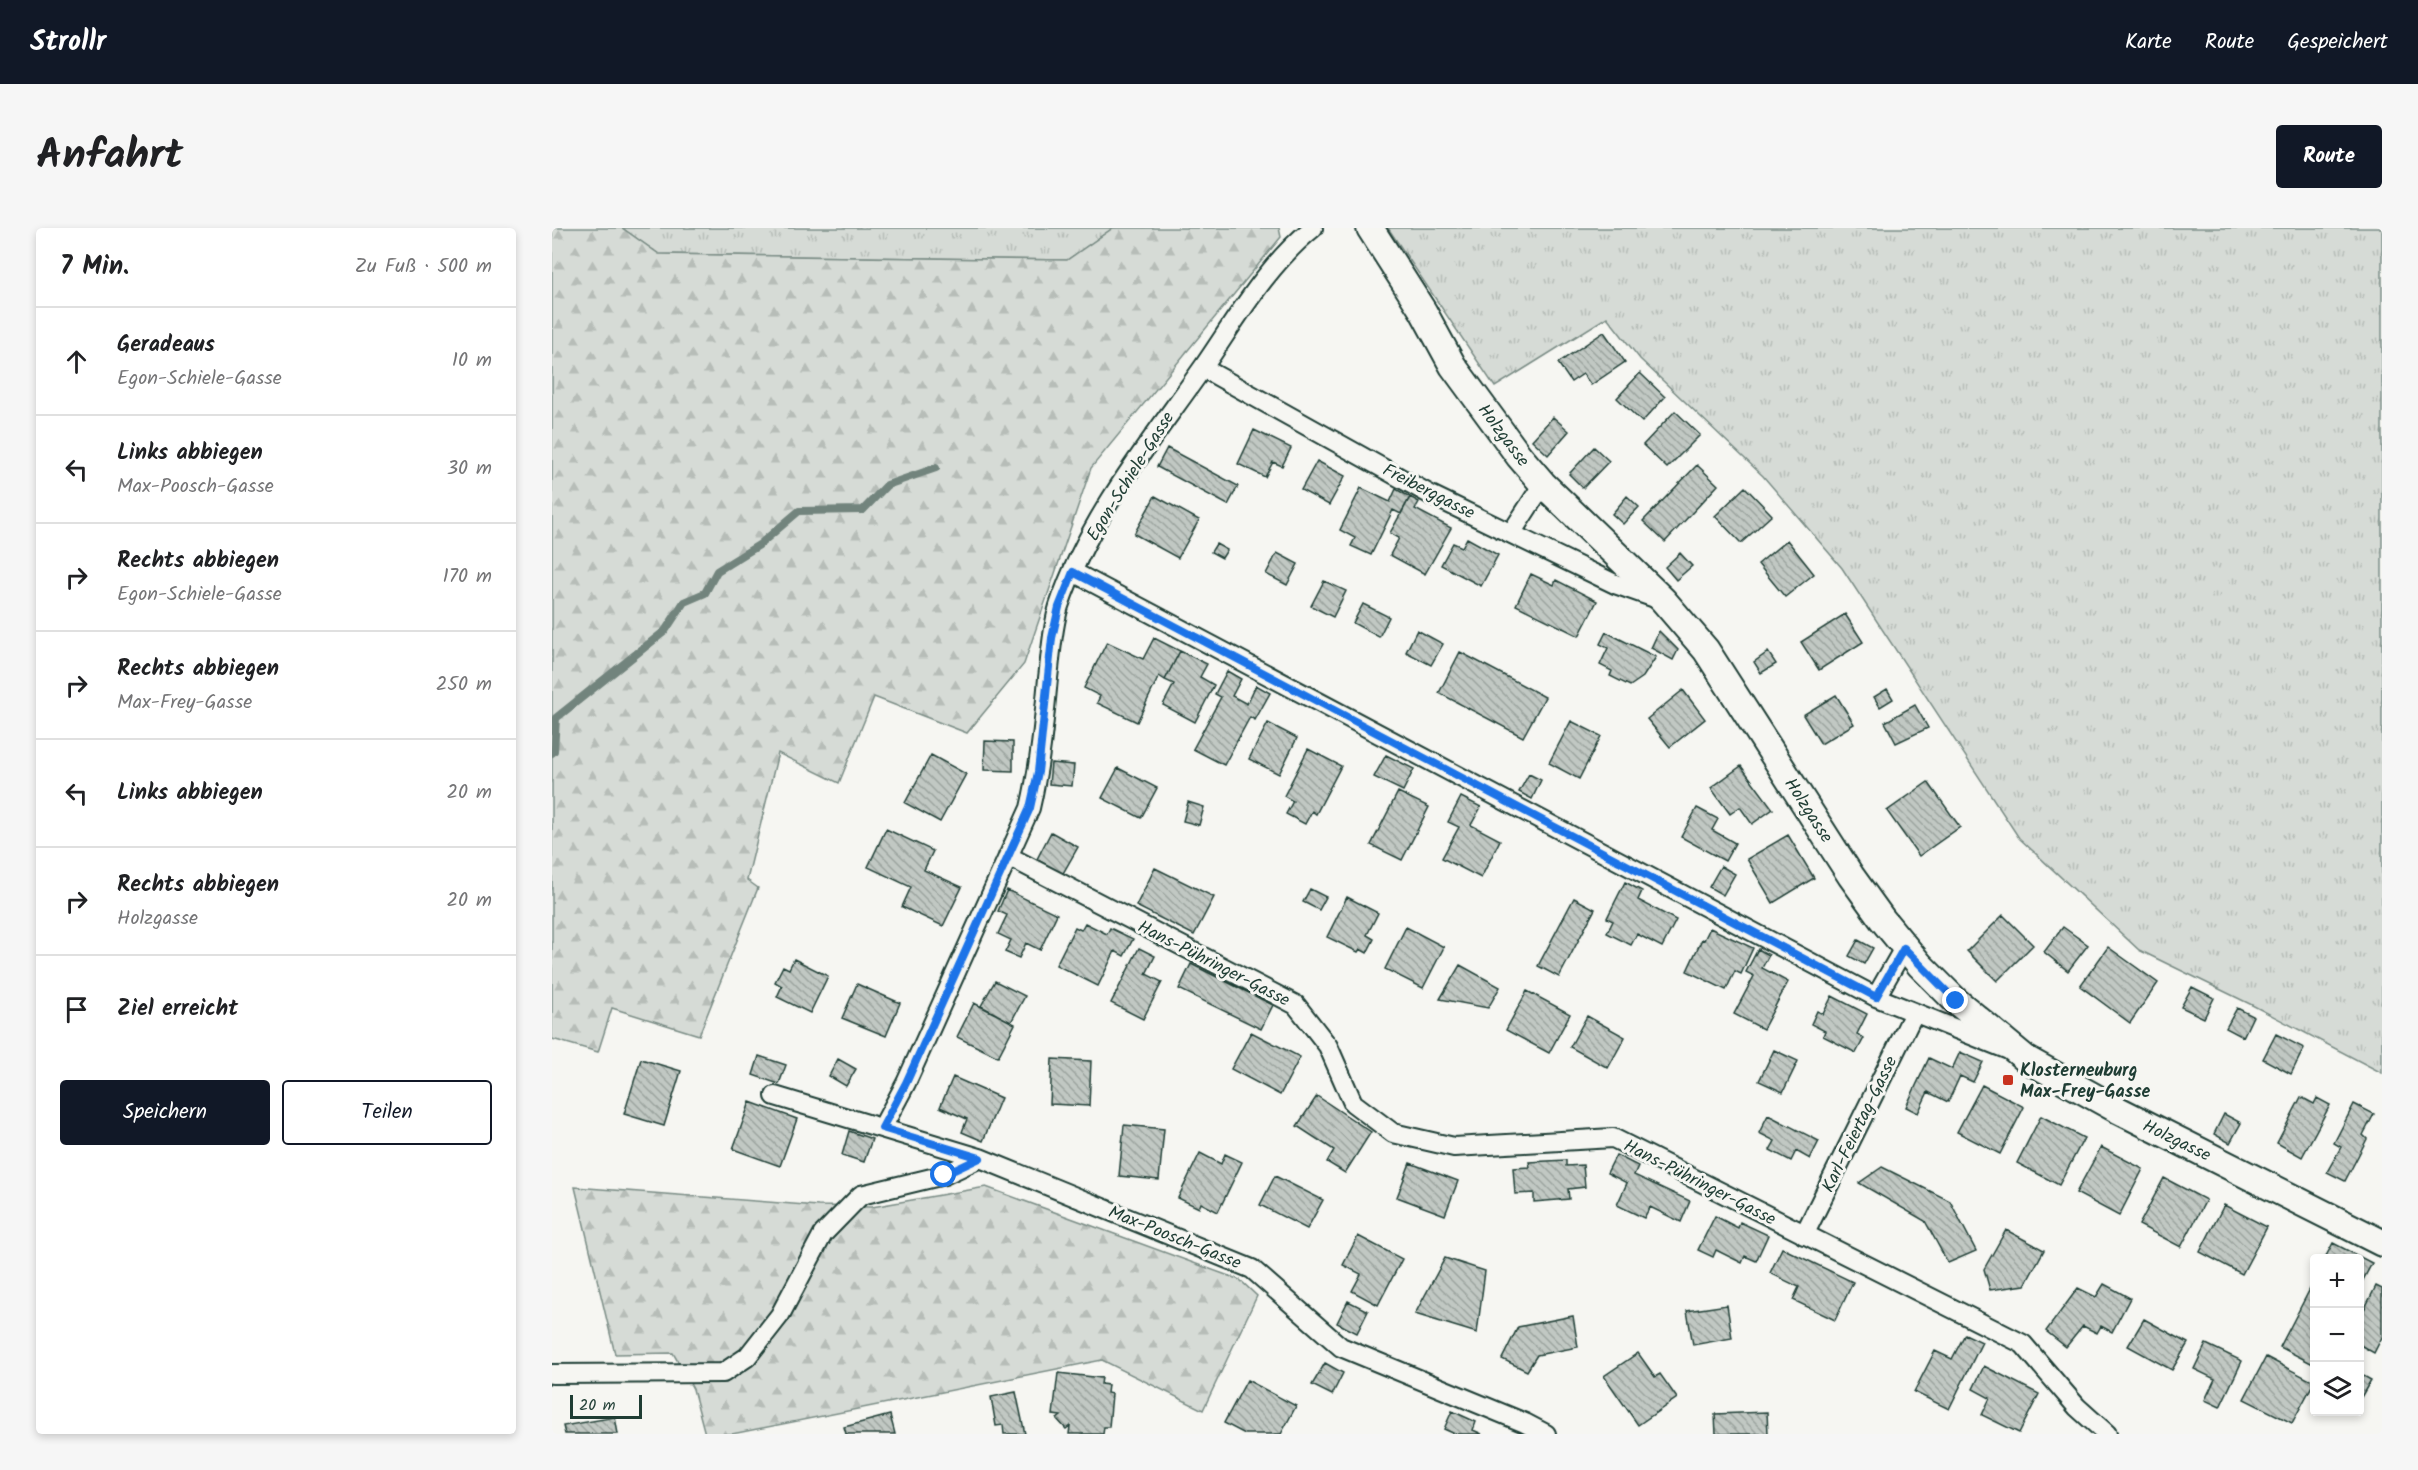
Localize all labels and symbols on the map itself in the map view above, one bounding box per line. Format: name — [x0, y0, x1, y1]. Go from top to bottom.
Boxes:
street label: Holzgasse — [1469, 398, 1536, 474]
street label: Egon-Schiele-Gasse — [1080, 406, 1183, 547]
street label: Freiberggasse — [1377, 457, 1480, 528]
street label: Holzgasse — [1776, 772, 1840, 849]
street label: Hans-Pühringer-Gasse — [1132, 913, 1295, 1015]
route end — [1942, 987, 1968, 1013]
street label: Karl-Feiertag-Gasse — [1815, 1051, 1906, 1198]
place label: Klosterneuburg Max-Frey-Gasse — [2020, 1057, 2151, 1107]
marker: Klosterneuburg Max-Frey-Gasse — [2001, 1073, 2015, 1087]
street label: Holzgasse — [2137, 1112, 2215, 1170]
street label: Hans-Pühringer-Gasse — [1618, 1132, 1781, 1234]
route start — [930, 1161, 956, 1187]
street label: Max-Poosch-Gasse — [1104, 1199, 1245, 1278]
scale bar — [570, 1392, 642, 1420]

